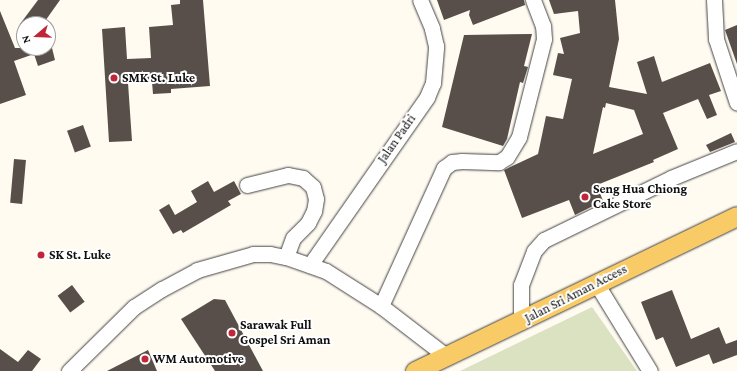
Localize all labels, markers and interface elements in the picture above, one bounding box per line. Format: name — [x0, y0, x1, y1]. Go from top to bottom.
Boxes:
north arrow — [16, 16, 56, 56]
text: N — [19, 34, 32, 45]
place label: SMK St. Luke — [122, 70, 195, 86]
marker: SMK St. Luke — [109, 73, 119, 83]
street label: Jalan Padri — [375, 112, 419, 166]
place label: Seng Hua Chiong Cake Store — [593, 182, 687, 213]
marker: Seng Hua Chiong Cake Store — [580, 192, 590, 202]
place label: SK St. Luke — [49, 247, 111, 263]
marker: SK St. Luke — [36, 250, 46, 260]
street label: Jalan Sri Aman Access — [522, 262, 630, 326]
place label: Sarawak Full Gospel Sri Aman — [240, 318, 330, 349]
marker: Sarawak Full Gospel Sri Aman — [227, 328, 237, 338]
place label: WM Automotive — [153, 351, 244, 367]
marker: WM Automotive — [140, 354, 150, 364]

